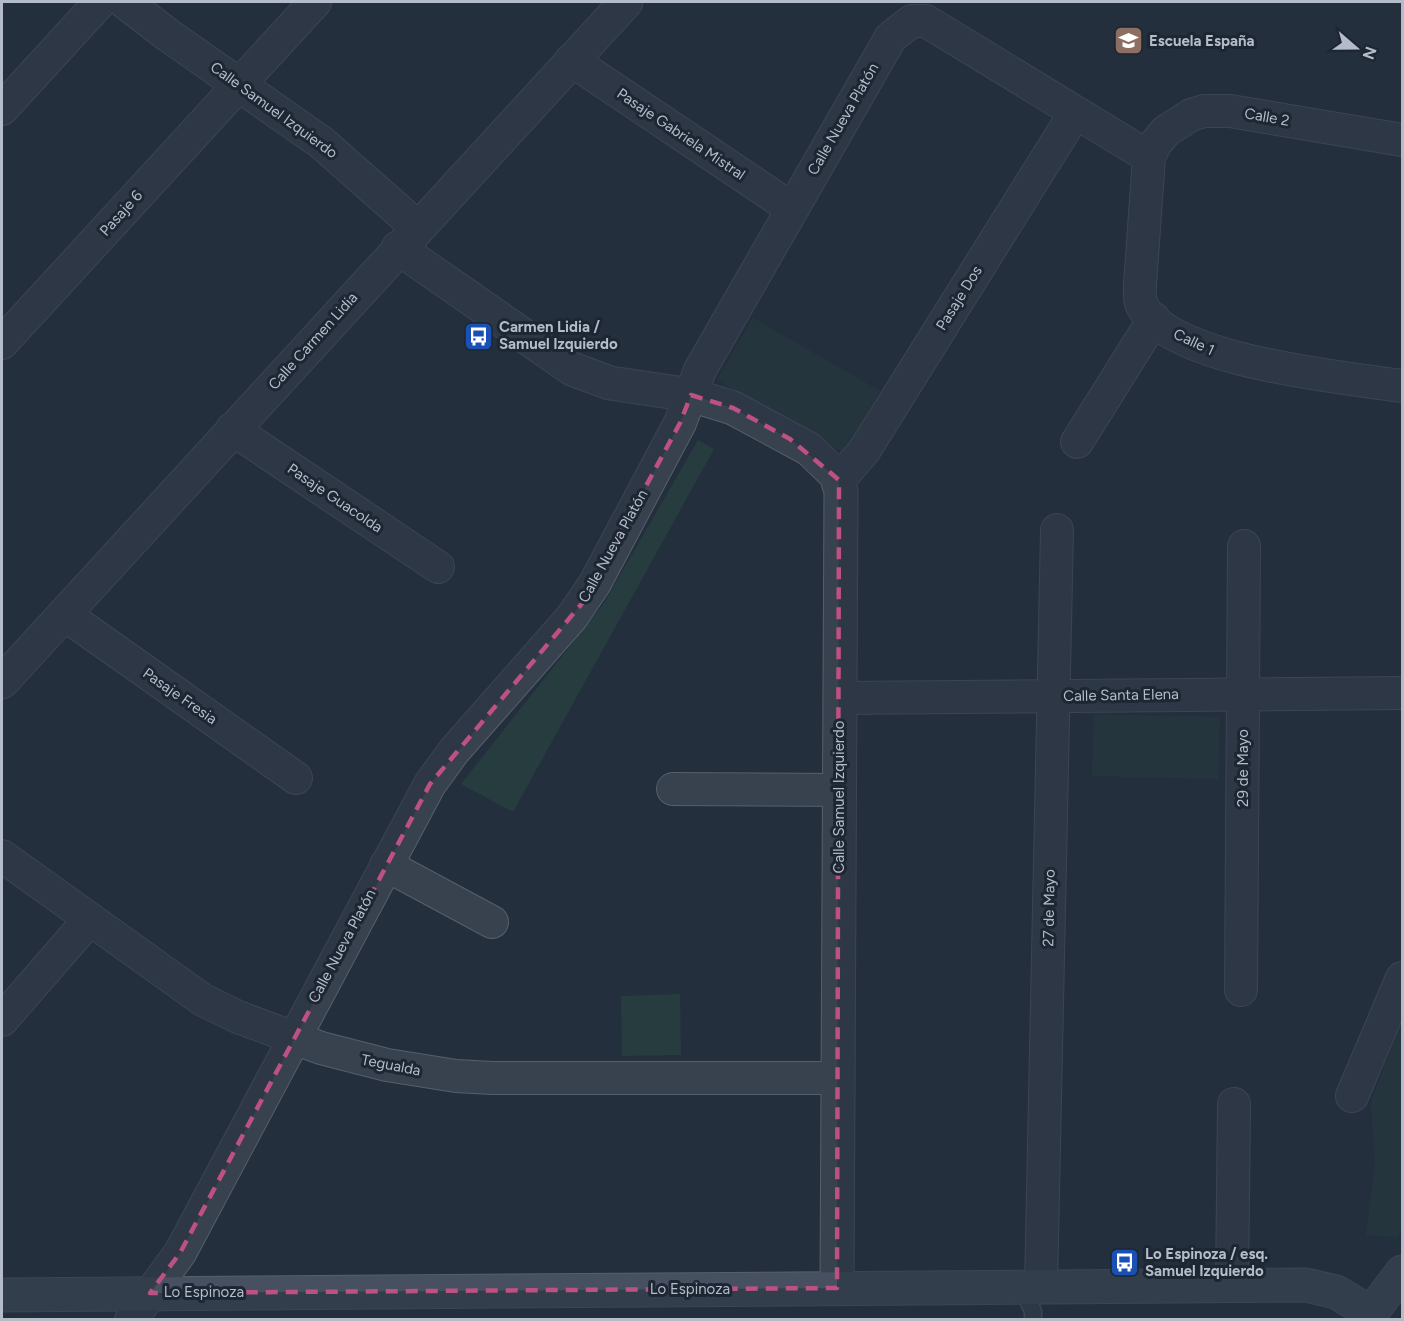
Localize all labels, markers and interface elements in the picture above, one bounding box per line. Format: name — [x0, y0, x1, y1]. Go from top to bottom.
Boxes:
north arrow — [1326, 18, 1386, 78]
school or university icon: Escuela España — [1112, 25, 1144, 57]
place label: Escuela España — [1149, 32, 1254, 50]
text: N — [1359, 44, 1381, 62]
street label: Calle Samuel Izquierdo — [207, 58, 341, 162]
street label: Calle Nueva Platón — [804, 60, 882, 178]
street label: Pasaje Gabriela Mistral — [613, 84, 749, 184]
street label: Calle 2 — [1243, 104, 1291, 130]
street label: Pasaje 6 — [96, 186, 147, 240]
street label: Pasaje Dos — [932, 262, 986, 334]
street label: Calle Carmen Lidia — [265, 289, 361, 393]
place label: Carmen Lidia / Samuel Izquierdo — [499, 318, 618, 353]
bus stop icon: Carmen Lidia / Samuel Izquierdo — [462, 320, 494, 352]
street label: Calle 1 — [1171, 325, 1217, 359]
street label: Pasaje Guacolda — [284, 460, 386, 536]
street label: Calle Nueva Platón — [575, 486, 651, 606]
street label: Pasaje Fresia — [140, 664, 220, 728]
street label: Calle Santa Elena — [1063, 685, 1179, 705]
street label: Calle Samuel Izquierdo — [830, 720, 848, 873]
street label: 29 de Mayo — [1234, 729, 1252, 807]
street label: 27 de Mayo — [1039, 869, 1059, 947]
street label: Calle Nueva Platón — [304, 886, 380, 1006]
street label: Tegualda — [360, 1050, 422, 1080]
place label: Lo Espinoza / esq. Samuel Izquierdo — [1145, 1245, 1268, 1280]
bus stop icon: Lo Espinoza / esq. Samuel Izquierdo — [1108, 1247, 1140, 1279]
street label: Lo Espinoza — [650, 1280, 730, 1298]
street label: Lo Espinoza — [164, 1283, 244, 1301]

